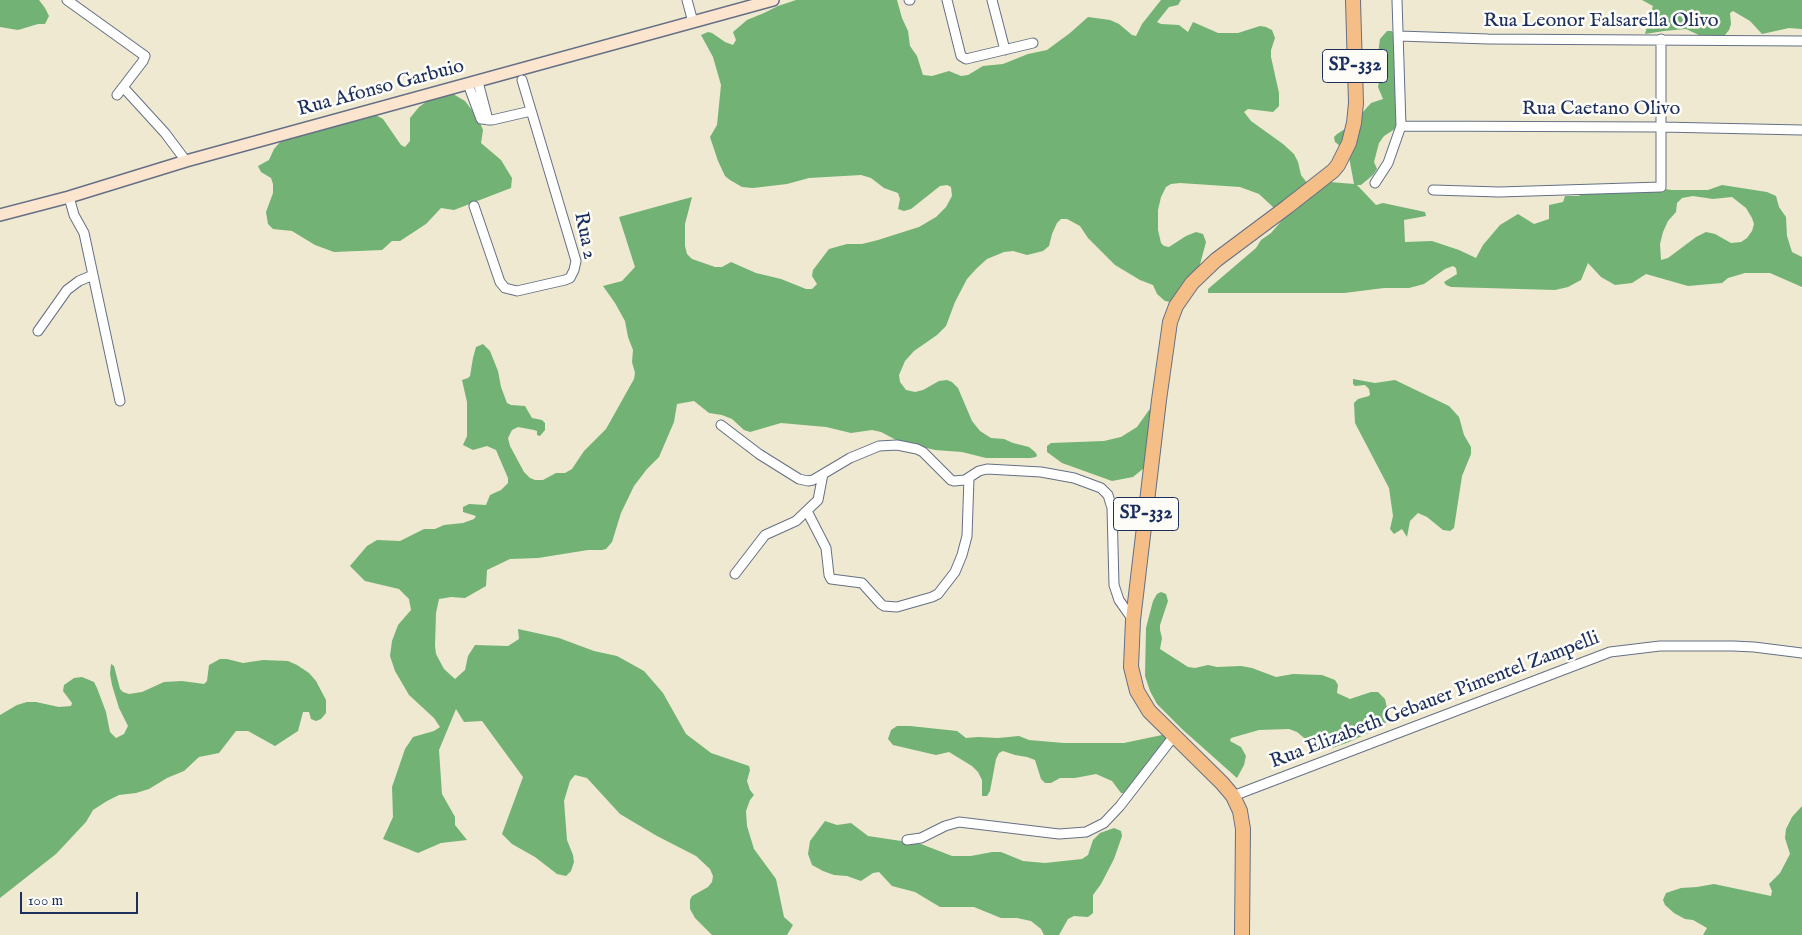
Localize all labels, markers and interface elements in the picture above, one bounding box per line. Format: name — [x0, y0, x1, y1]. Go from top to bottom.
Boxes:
street label: Rua Leonor Falsarella Olivo — [1483, 10, 1719, 34]
road number: SP-332 — [1322, 49, 1388, 82]
street label: Rua Afonso Garbuio — [295, 55, 467, 123]
street label: Rua Caetano Olivo — [1522, 98, 1680, 122]
street label: Rua 2 — [567, 210, 601, 262]
road number: SP-332 — [1114, 498, 1178, 530]
street label: Rua Elizabeth Gebauer Pimentel Zampelli — [1267, 627, 1603, 775]
scale bar — [22, 882, 140, 914]
text: 100 m — [28, 891, 63, 910]

